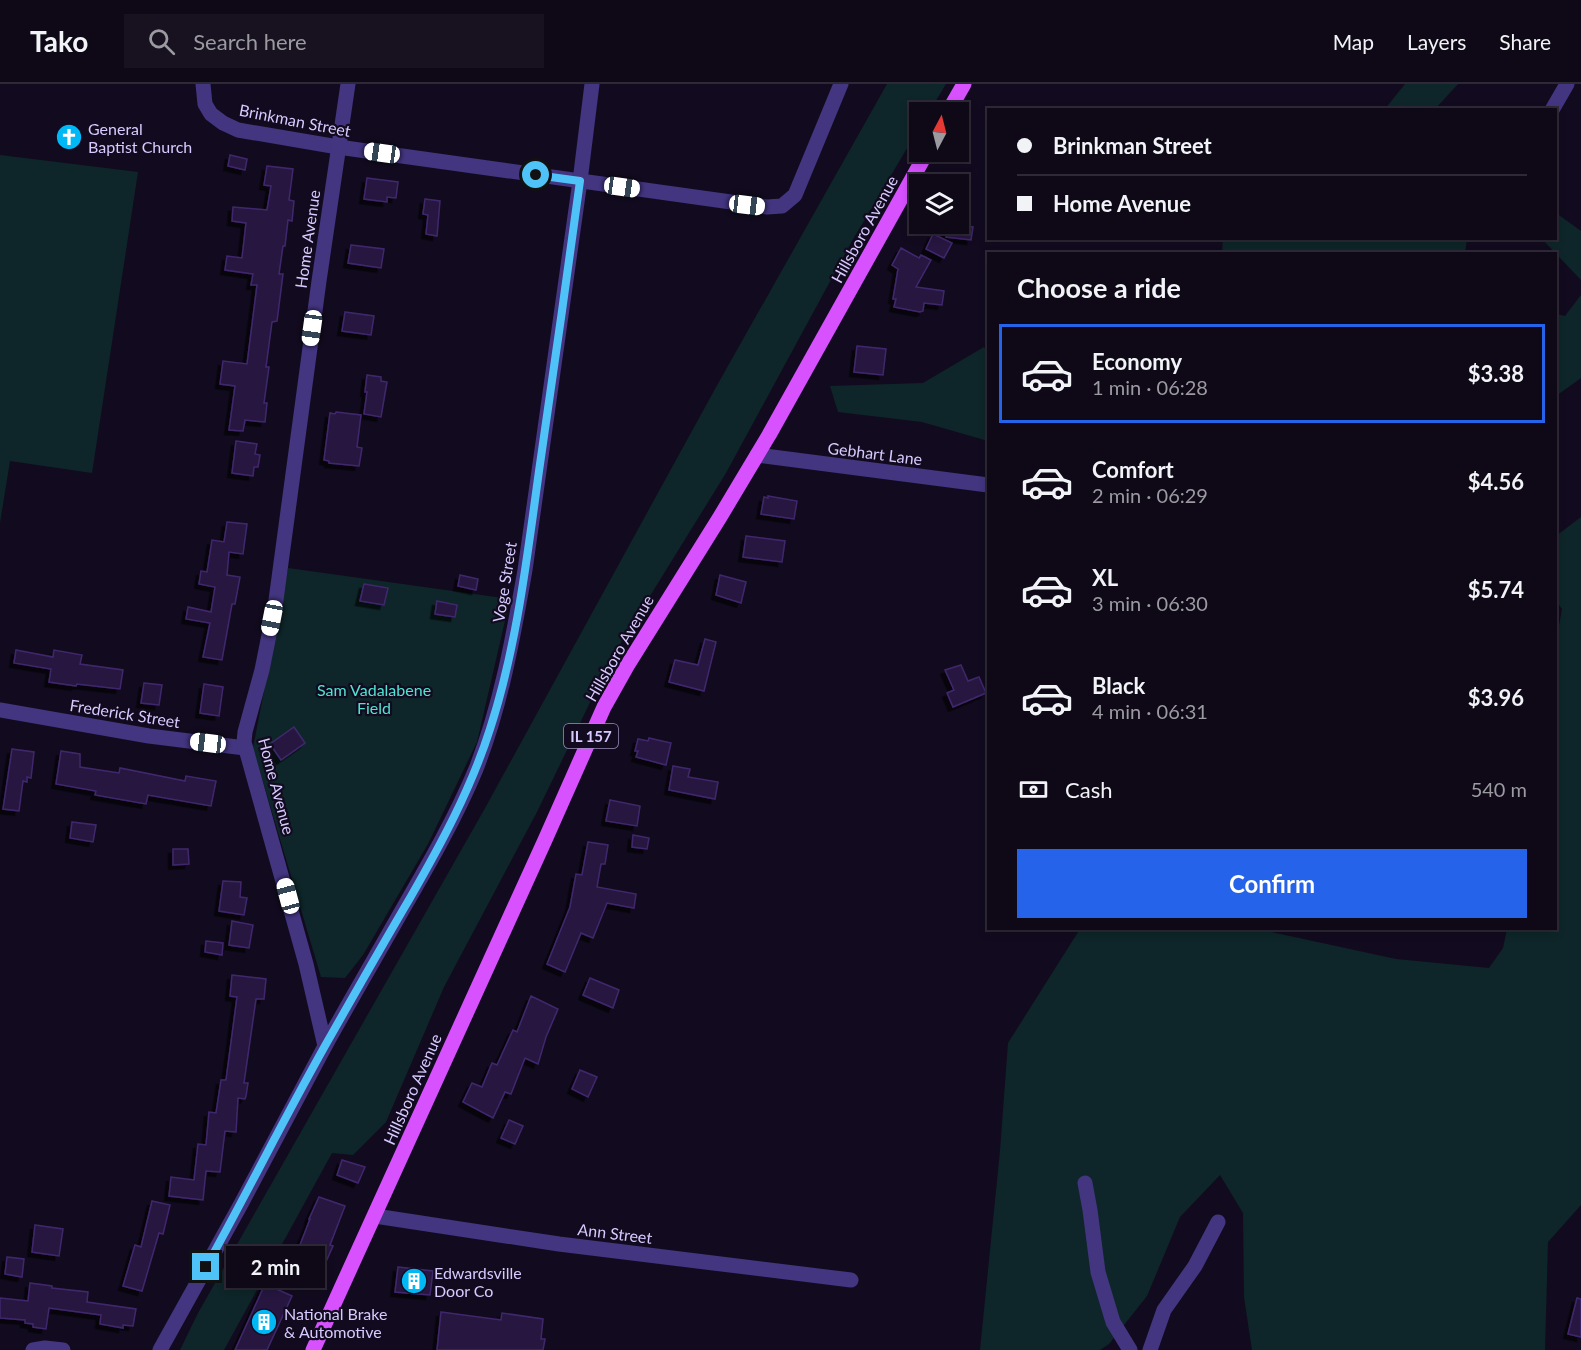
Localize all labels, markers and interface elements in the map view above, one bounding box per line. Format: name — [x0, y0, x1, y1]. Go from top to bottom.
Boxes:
search box — [124, 14, 544, 68]
text: Tako — [30, 24, 88, 58]
icon: search — [145, 25, 178, 58]
text: Search here — [193, 28, 307, 55]
text: Map — [1333, 29, 1374, 54]
text: Layers — [1407, 29, 1466, 54]
text: Share — [1499, 29, 1551, 54]
street label: Brinkman Street — [238, 100, 353, 140]
north arrow — [909, 102, 969, 162]
map controls — [909, 102, 969, 234]
place label: General Baptist Church — [88, 119, 192, 156]
church icon: General Baptist Church — [54, 122, 84, 152]
text: Brinkman Street — [1053, 132, 1212, 159]
car — [363, 142, 401, 164]
route start — [522, 161, 549, 188]
street label: Hillsboro Avenue — [827, 172, 901, 286]
button: layers — [909, 174, 969, 234]
car — [603, 176, 641, 198]
street label: Home Avenue — [291, 189, 323, 289]
text: Home Avenue — [1053, 190, 1191, 217]
car — [728, 194, 766, 216]
text: Choose a ride — [1017, 271, 1181, 304]
car — [301, 309, 323, 347]
icon: car — [1020, 347, 1074, 401]
text: Economy — [1092, 348, 1182, 375]
text: $3.38 — [1468, 360, 1524, 387]
text: 1 min · 06:28 — [1092, 375, 1208, 399]
street label: Gebhart Lane — [827, 438, 923, 468]
icon: car — [1020, 455, 1074, 509]
text: Comfort — [1092, 456, 1174, 483]
text: $4.56 — [1468, 468, 1524, 495]
text: 2 min · 06:29 — [1092, 483, 1208, 507]
street label: Voge Street — [488, 540, 520, 624]
icon: car — [1020, 563, 1074, 617]
text: XL — [1092, 564, 1118, 591]
text: $5.74 — [1468, 576, 1524, 603]
street label: Hillsboro Avenue — [581, 591, 657, 705]
text: 3 min · 06:30 — [1092, 591, 1208, 615]
car — [260, 599, 284, 637]
icon: car — [1020, 671, 1074, 725]
text: Black — [1092, 672, 1145, 699]
park label: Sam Vadalabene Field — [317, 680, 431, 717]
text: $3.96 — [1468, 684, 1524, 711]
street label: Frederick Street — [69, 695, 182, 731]
text: 4 min · 06:31 — [1092, 699, 1208, 723]
road number: IL 157 — [564, 724, 618, 748]
car — [189, 732, 227, 754]
street label: Home Avenue — [255, 736, 299, 836]
icon: cash — [1017, 773, 1050, 806]
text: Cash — [1065, 776, 1112, 803]
text: 540 m — [1471, 777, 1527, 801]
button: Confirm — [1017, 849, 1527, 918]
car — [275, 876, 301, 916]
street label: Hillsboro Avenue — [379, 1031, 445, 1147]
street label: Ann Street — [577, 1219, 654, 1247]
callout: 2 min — [227, 1246, 326, 1288]
route end — [192, 1253, 219, 1280]
text: 2 min — [251, 1255, 300, 1279]
place label: Edwardsville Door Co — [434, 1263, 522, 1300]
building icon: Edwardsville Door Co — [399, 1266, 429, 1296]
place label: National Brake & Automotive — [284, 1304, 387, 1341]
building icon: National Brake & Automotive — [249, 1307, 279, 1337]

